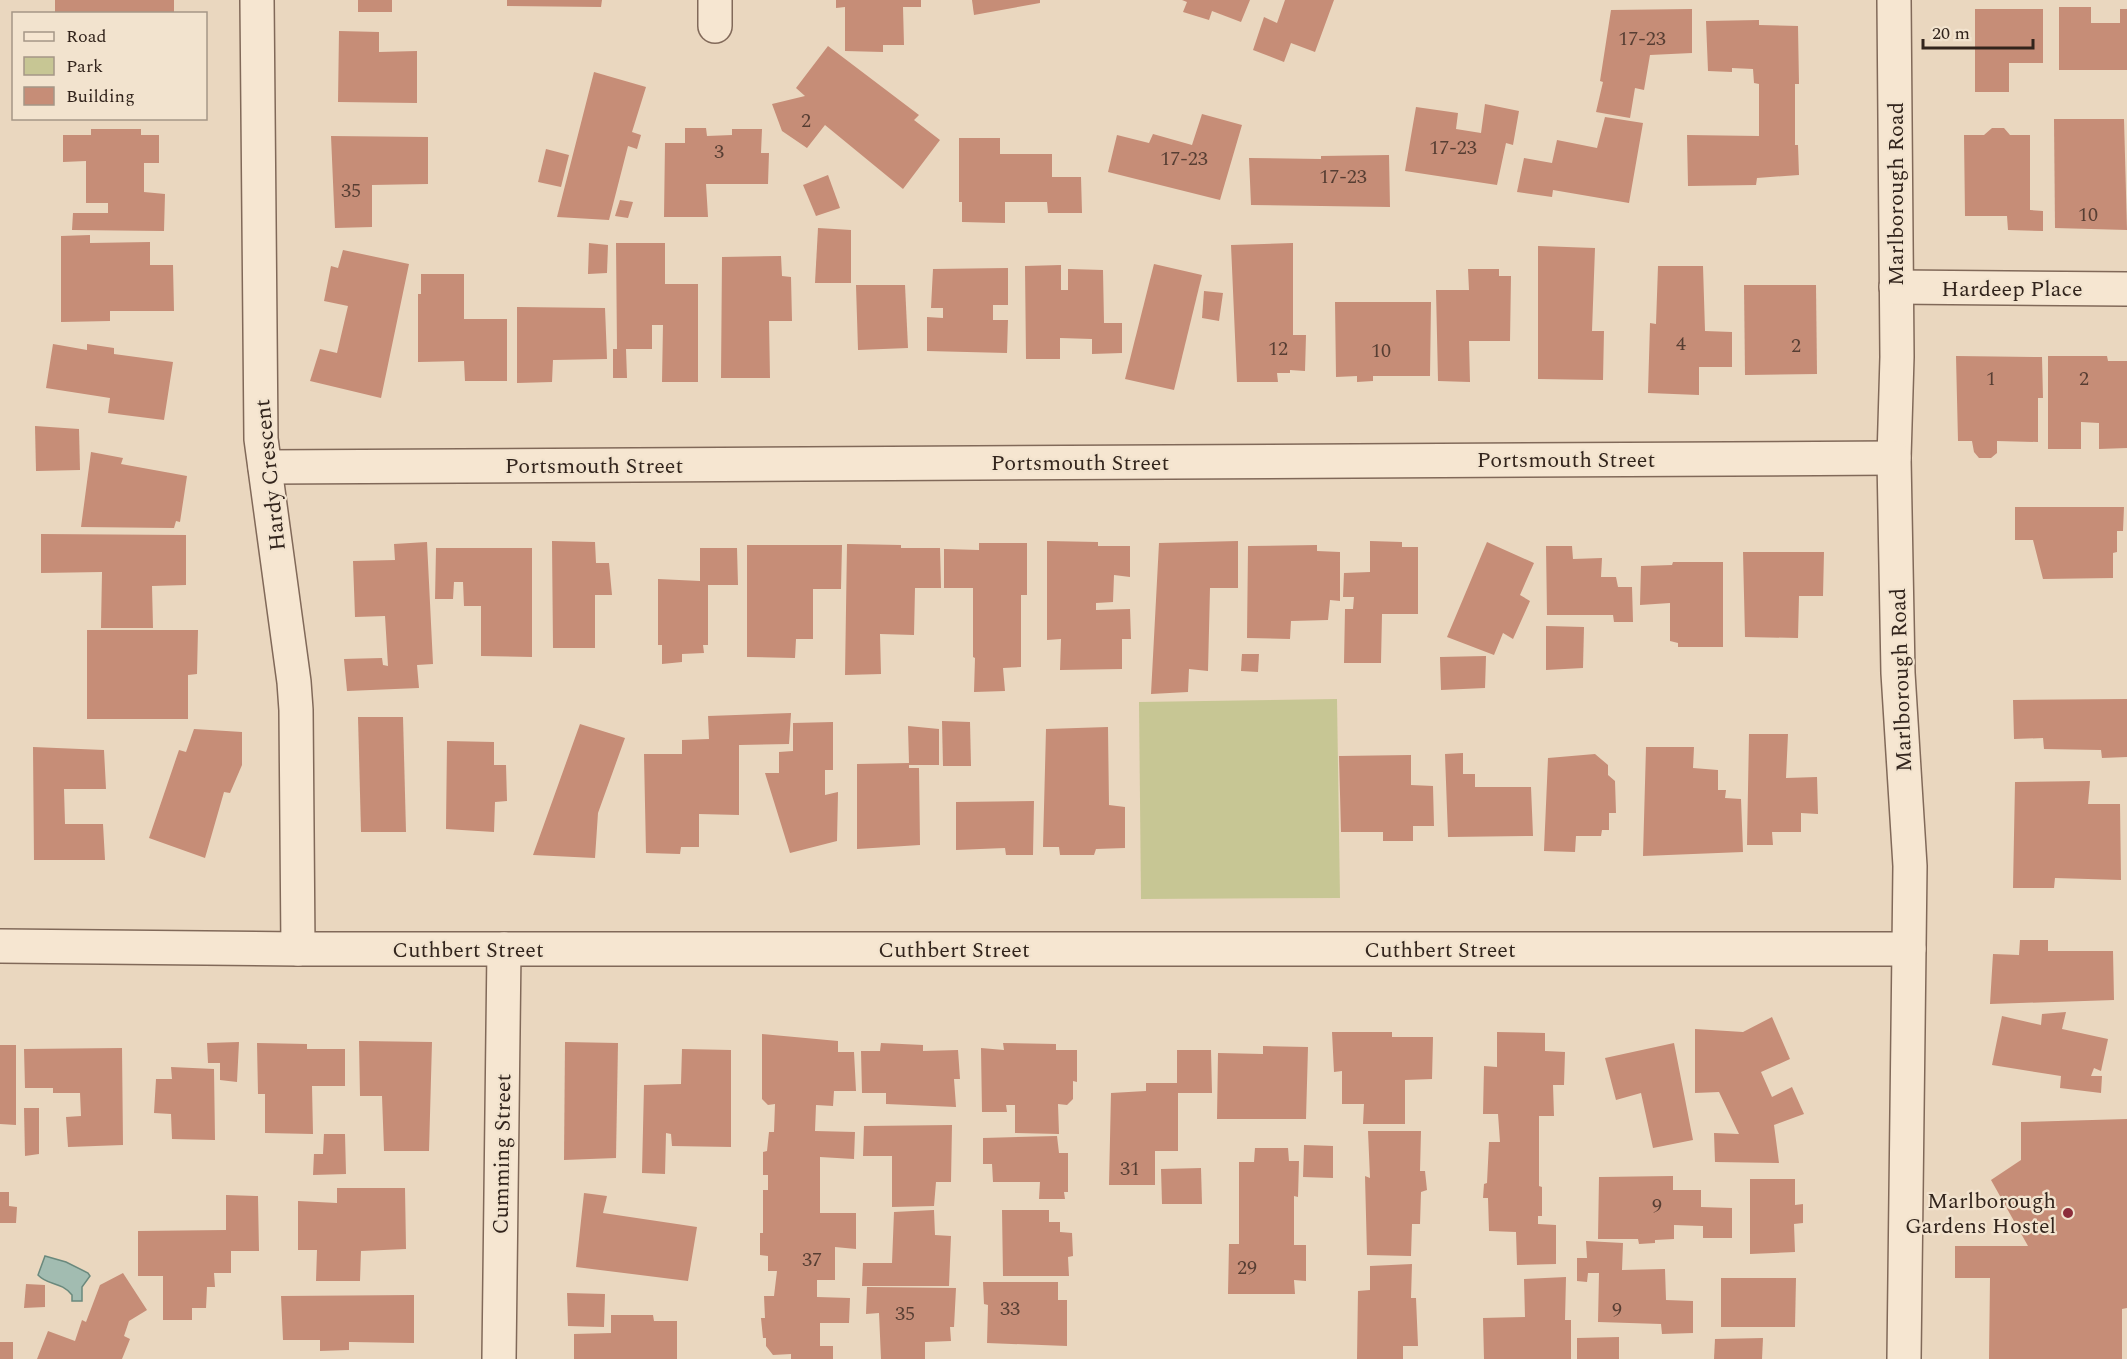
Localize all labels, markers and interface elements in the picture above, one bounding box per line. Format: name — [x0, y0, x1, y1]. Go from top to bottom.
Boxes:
legend — [12, 12, 207, 120]
scale bar — [1923, 12, 2032, 50]
text: 20 m — [1932, 20, 1970, 47]
text: Road — [66, 23, 107, 50]
house number: 17-23 — [1618, 24, 1666, 54]
text: Park — [66, 53, 103, 80]
text: Building — [66, 83, 135, 110]
street label: Marlborough Road — [1880, 102, 1913, 286]
house number: 2 — [801, 106, 811, 136]
house number: 17-23 — [1429, 133, 1477, 163]
house number: 3 — [714, 137, 724, 167]
house number: 17-23 — [1160, 144, 1208, 174]
house number: 17-23 — [1319, 162, 1367, 192]
house number: 35 — [341, 176, 361, 206]
house number: 10 — [2078, 200, 2098, 230]
street label: Hardeep Place — [1941, 273, 2083, 306]
house number: 4 — [1676, 329, 1686, 359]
house number: 2 — [1791, 331, 1801, 361]
house number: 12 — [1268, 334, 1288, 364]
house number: 10 — [1371, 336, 1391, 366]
house number: 1 — [1986, 364, 1996, 394]
house number: 2 — [2079, 364, 2089, 394]
street label: Hardy Crescent — [246, 397, 295, 552]
street label: Portsmouth Street — [1477, 444, 1655, 477]
street label: Portsmouth Street — [991, 447, 1169, 480]
street label: Portsmouth Street — [505, 450, 683, 483]
street label: Marlborough Road — [1882, 587, 1921, 772]
street label: Cuthbert Street — [392, 934, 544, 967]
street label: Cuthbert Street — [878, 934, 1030, 967]
street label: Cuthbert Street — [1364, 934, 1516, 967]
street label: Cumming Street — [485, 1073, 520, 1235]
house number: 31 — [1120, 1154, 1140, 1184]
place label: Marlborough Gardens Hostel — [1905, 1185, 2056, 1243]
house number: 9 — [1652, 1191, 1662, 1221]
marker: Marlborough Gardens Hostel — [2061, 1206, 2075, 1220]
house number: 37 — [802, 1245, 822, 1275]
house number: 29 — [1237, 1253, 1257, 1283]
house number: 33 — [1000, 1294, 1020, 1324]
house number: 9 — [1612, 1295, 1622, 1325]
house number: 35 — [895, 1299, 915, 1329]

